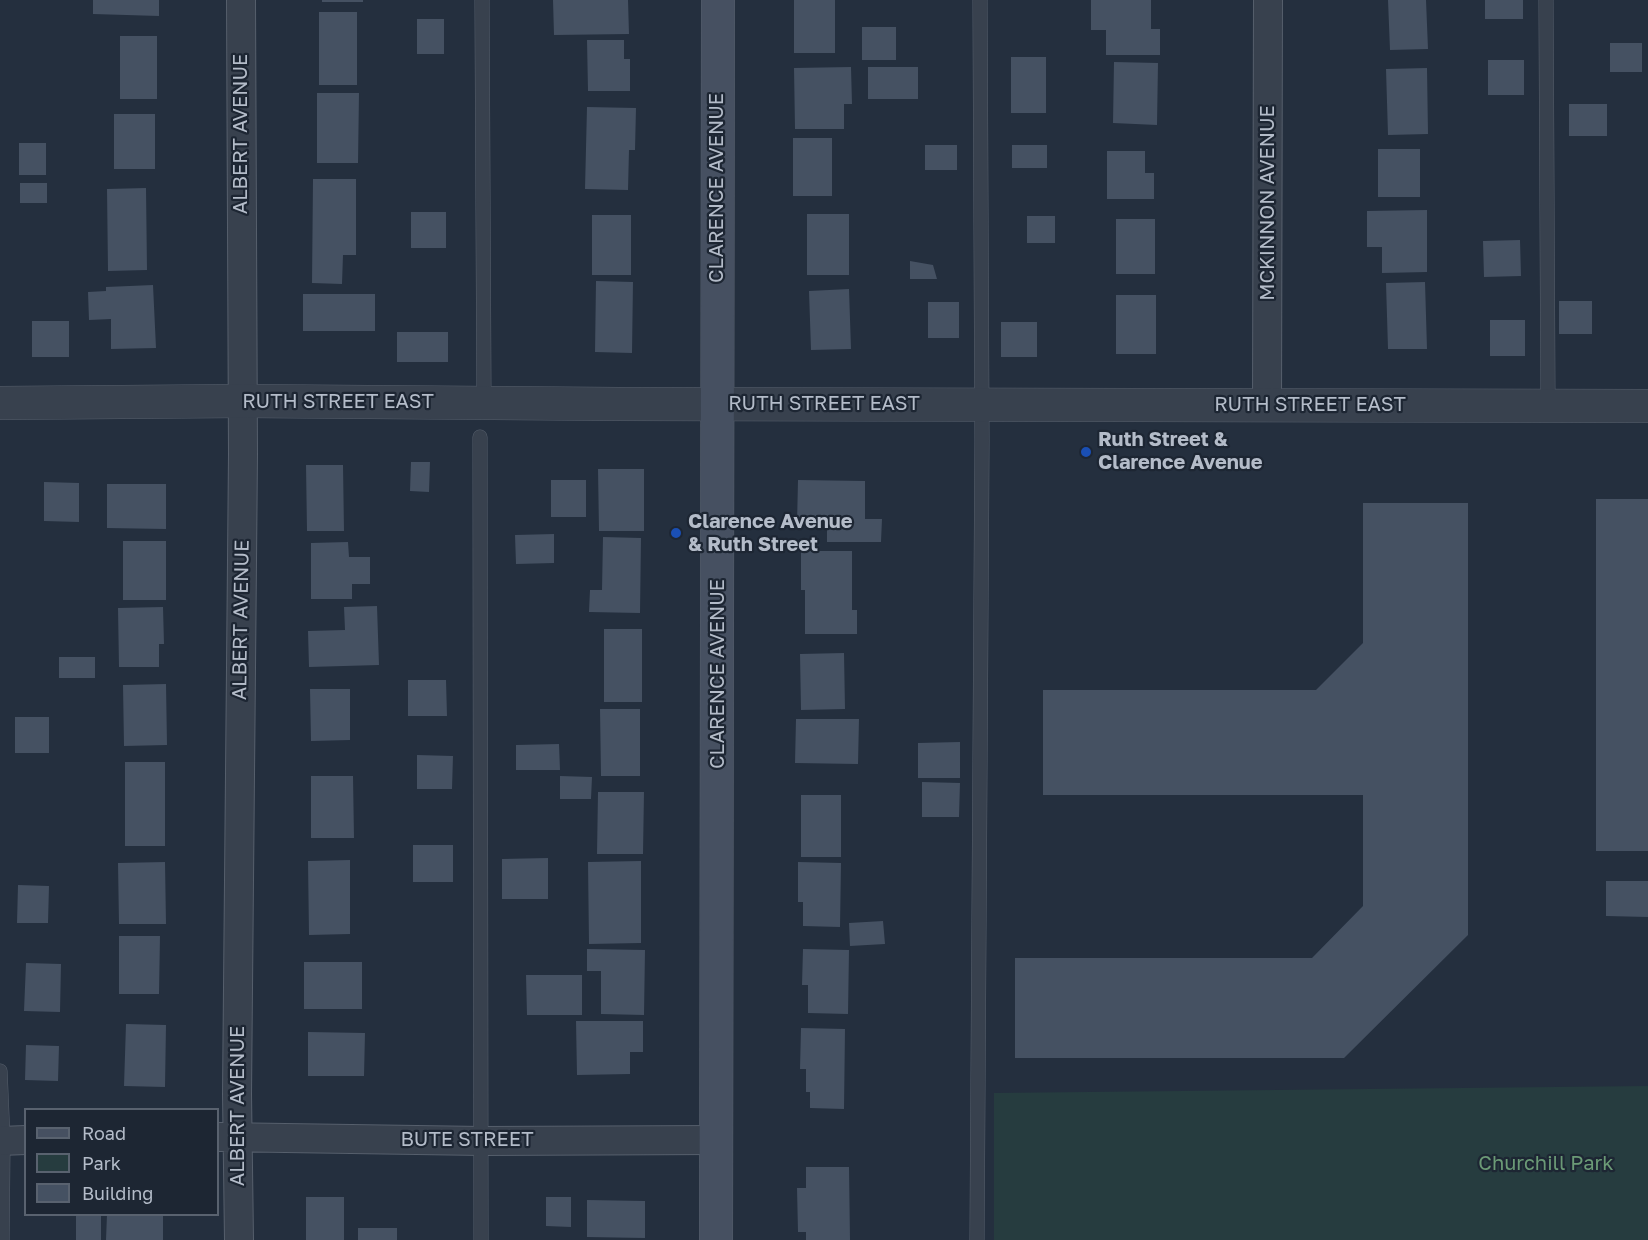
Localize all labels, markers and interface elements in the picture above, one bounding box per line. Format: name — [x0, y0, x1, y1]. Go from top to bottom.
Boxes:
street label: ALBERT AVENUE — [229, 54, 253, 214]
street label: CLARENCE AVENUE — [705, 93, 729, 283]
street label: MCKINNON AVENUE — [1256, 105, 1280, 301]
street label: RUTH STREET EAST — [242, 390, 434, 414]
street label: RUTH STREET EAST — [728, 392, 920, 416]
street label: RUTH STREET EAST — [1214, 393, 1406, 417]
place label: Ruth Street & Clarence Avenue — [1098, 428, 1263, 475]
marker: Ruth Street & Clarence Avenue — [1079, 445, 1093, 459]
place label: Clarence Avenue & Ruth Street — [688, 510, 853, 557]
marker: Clarence Avenue & Ruth Street — [669, 526, 683, 540]
street label: ALBERT AVENUE — [228, 540, 254, 700]
street label: CLARENCE AVENUE — [706, 579, 730, 769]
street label: ALBERT AVENUE — [226, 1026, 250, 1186]
legend — [24, 1108, 219, 1216]
text: Road — [82, 1122, 126, 1144]
street label: BUTE STREET — [400, 1128, 534, 1152]
text: Park — [82, 1152, 121, 1174]
park label: Churchill Park — [1478, 1152, 1614, 1176]
text: Building — [82, 1182, 153, 1204]

